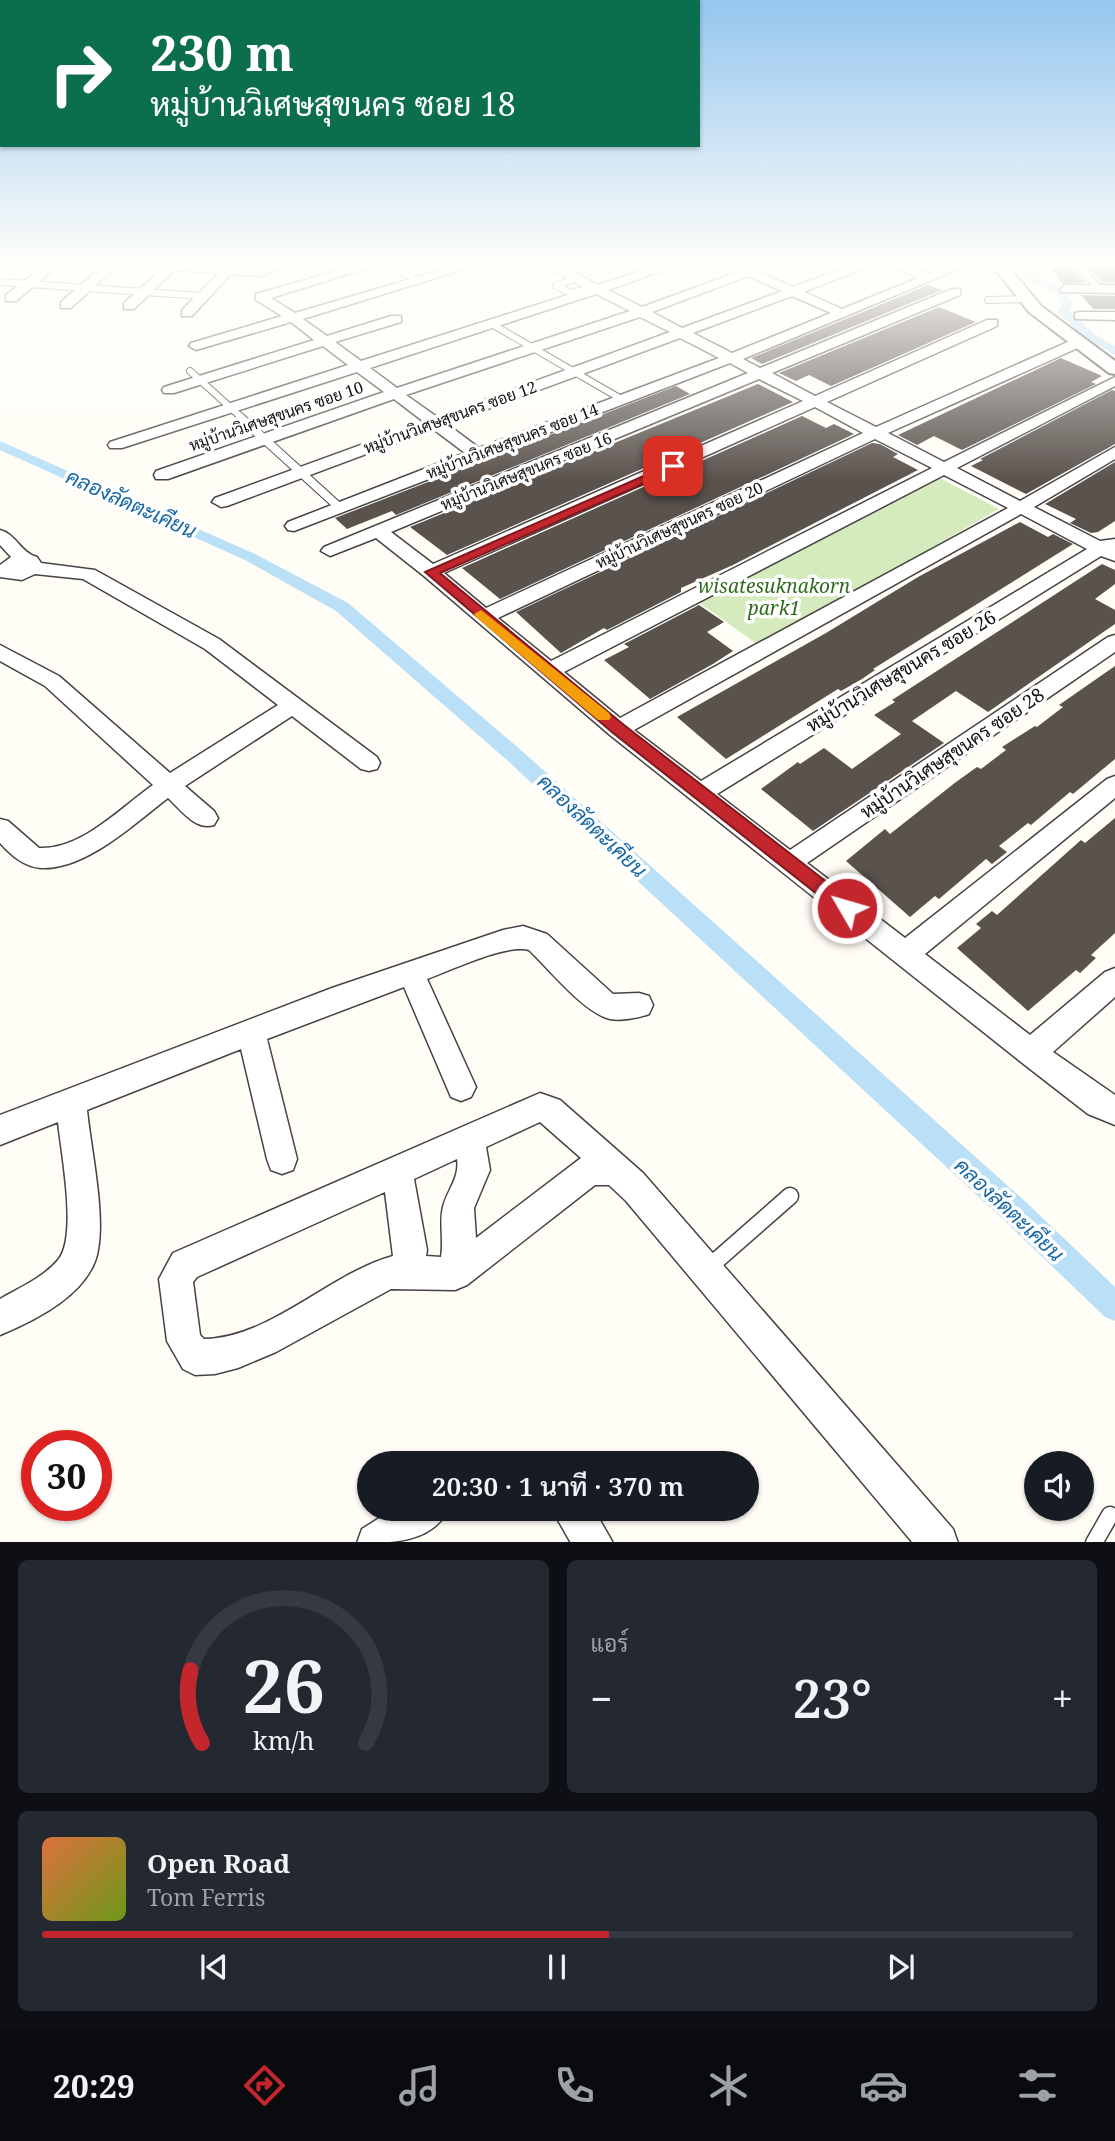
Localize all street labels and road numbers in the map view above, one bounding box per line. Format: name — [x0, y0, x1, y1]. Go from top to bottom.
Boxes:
street label: หมู่บ้านวิเศษสุขนคร ซอย 12 — [360, 375, 540, 460]
street label: หมู่บ้านวิเศษสุขนคร ซอย 10 — [186, 376, 366, 457]
street label: หมู่บ้านวิเศษสุขนคร ซอย 14 — [423, 398, 602, 485]
street label: หมู่บ้านวิเศษสุขนคร ซอย 16 — [437, 427, 615, 516]
street label: หมู่บ้านวิเศษสุขนคร ซอย 20 — [591, 476, 767, 575]
street label: หมู่บ้านวิเศษสุขนคร ซอย 26 — [801, 604, 1001, 739]
street label: หมู่บ้านวิเศษสุขนคร ซอย 28 — [855, 682, 1050, 825]

